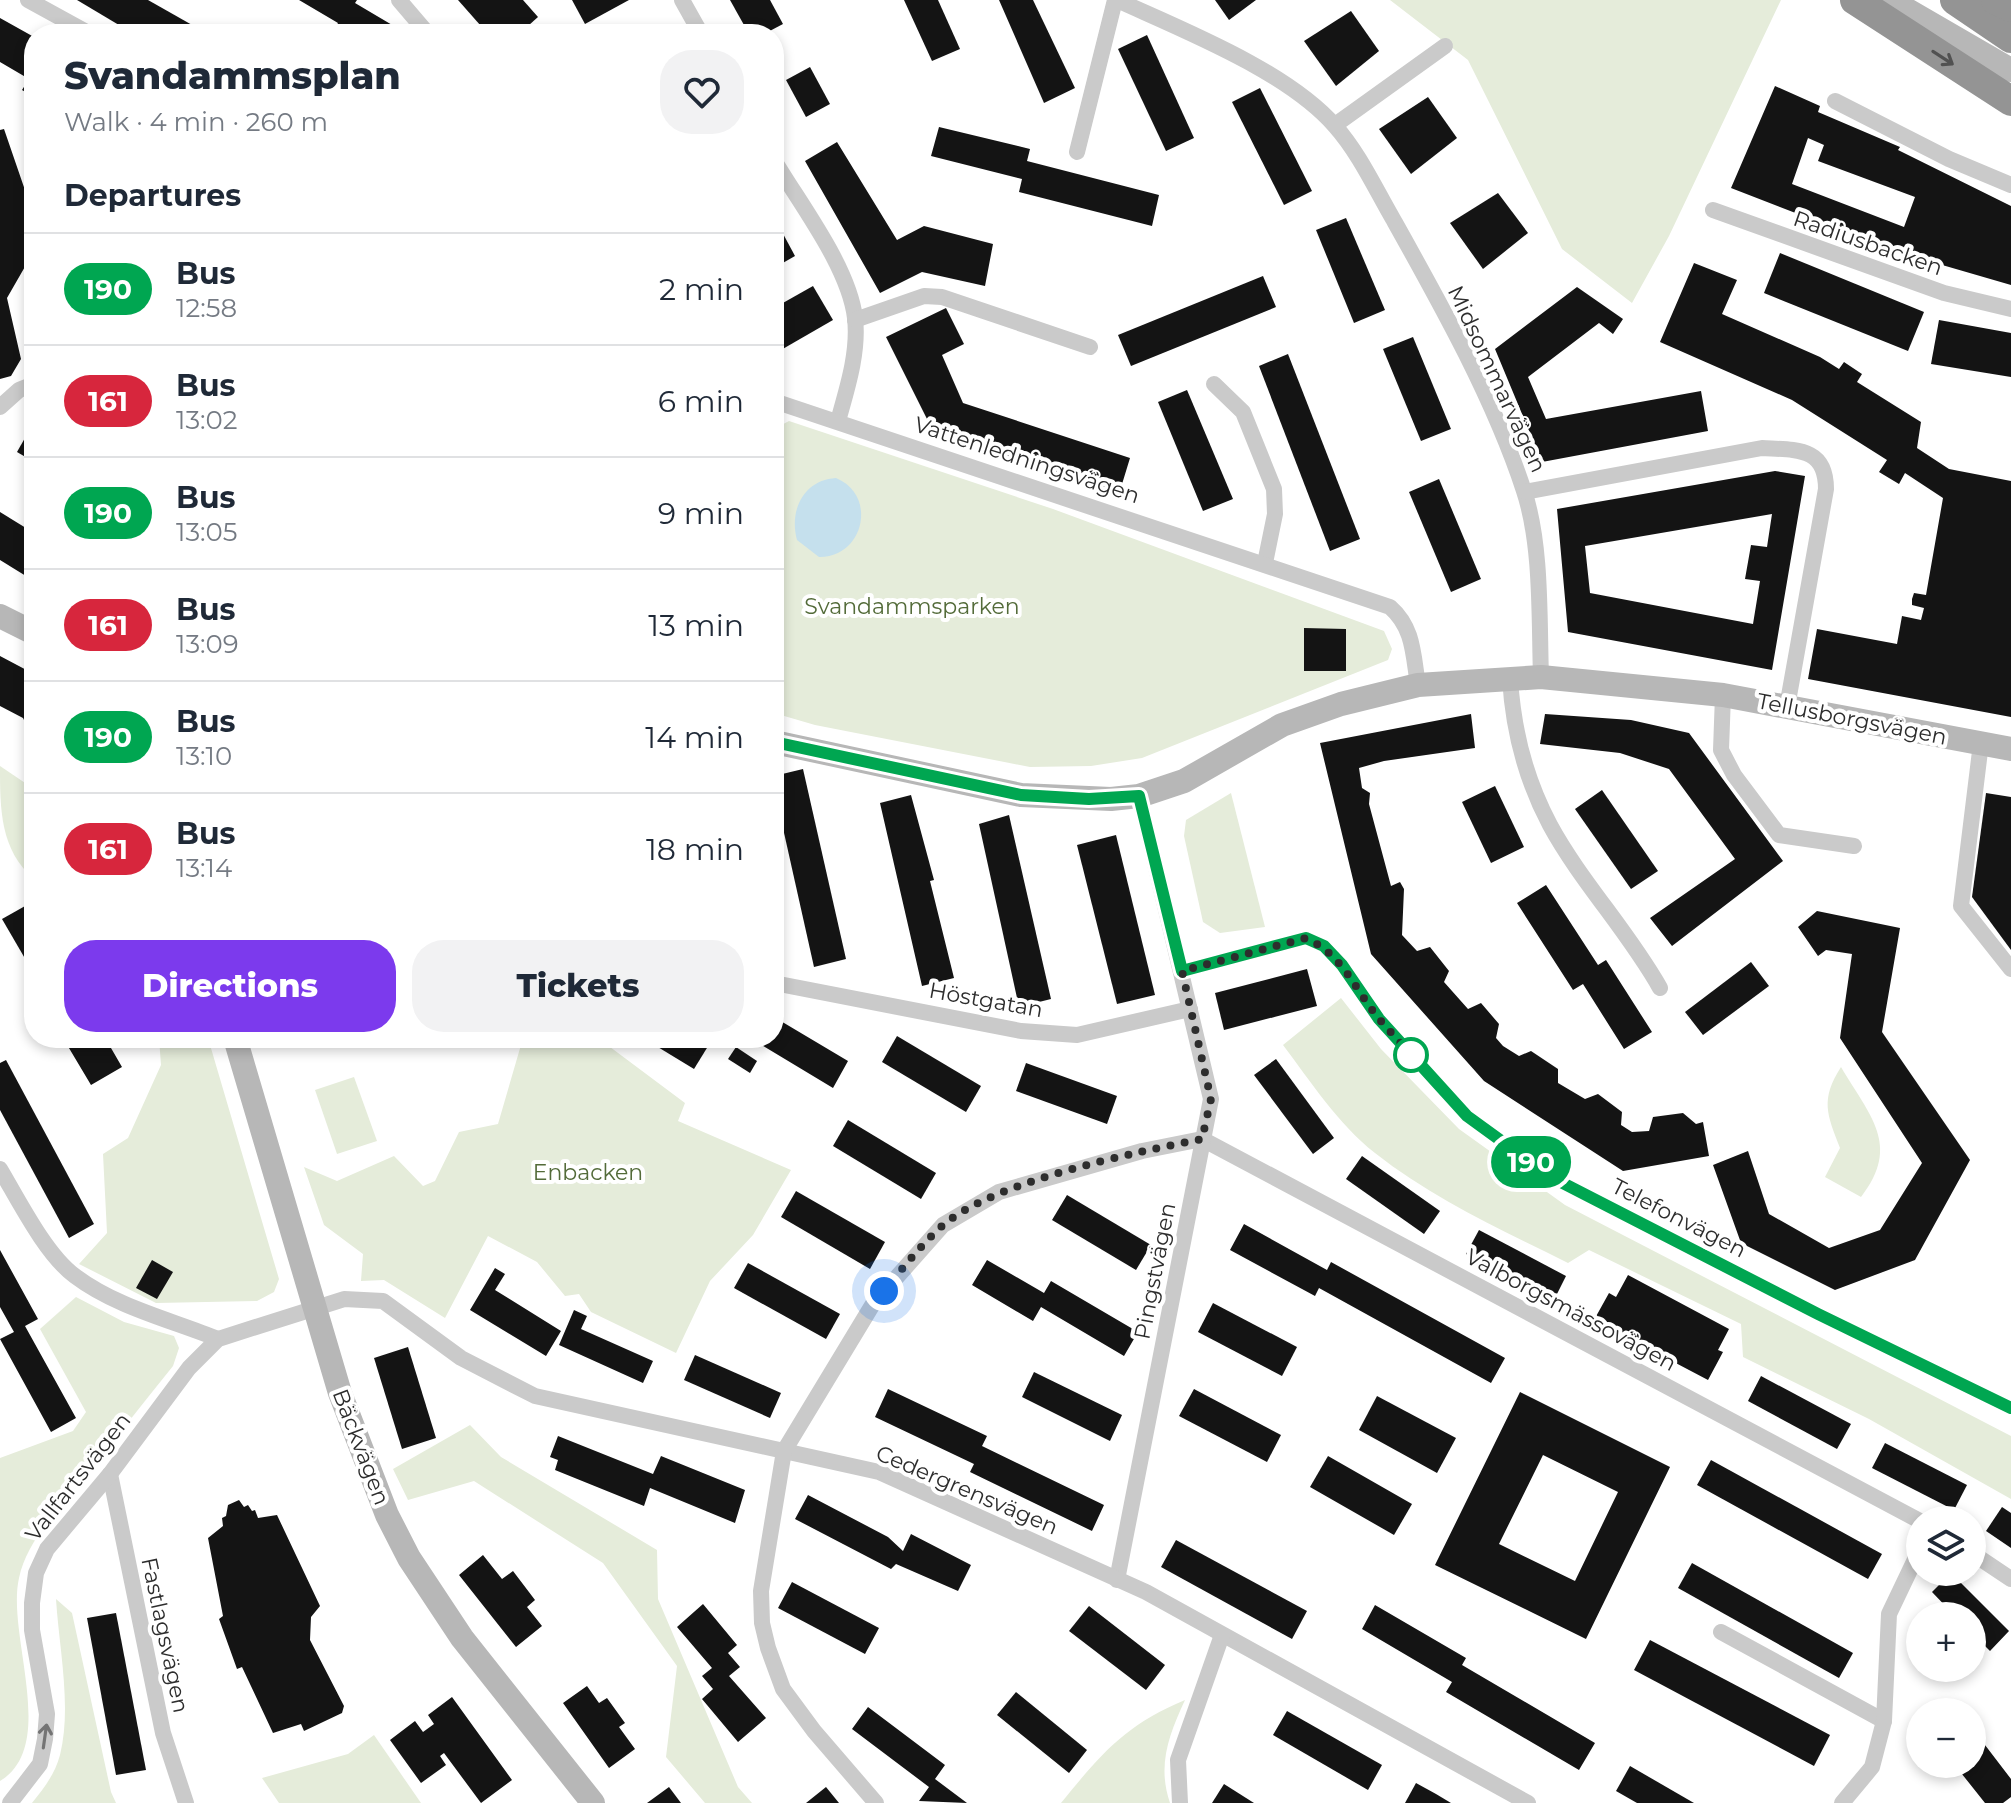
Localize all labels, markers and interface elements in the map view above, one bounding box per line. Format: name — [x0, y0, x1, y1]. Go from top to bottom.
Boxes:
button: heart — [660, 50, 744, 134]
one-way arrow — [1931, 51, 1954, 67]
text: Svandammsplan — [64, 52, 401, 99]
text: Walk · 4 min · 260 m — [64, 106, 328, 138]
text: Departures — [64, 177, 241, 214]
street label: Radiusbacken — [1790, 205, 1946, 281]
text: Bus — [176, 255, 236, 292]
text: 2 min — [659, 271, 744, 308]
text: 190 — [84, 272, 132, 306]
street label: Midsommarvägen — [1442, 281, 1552, 477]
text: 12:58 — [176, 292, 237, 324]
text: Bus — [176, 367, 236, 404]
text: 6 min — [658, 383, 744, 420]
text: 161 — [88, 384, 128, 418]
text: 13:02 — [176, 404, 238, 436]
street label: Vattenledningsvägen — [911, 411, 1143, 509]
text: Bus — [176, 479, 236, 516]
text: 9 min — [658, 495, 744, 532]
text: 190 — [84, 496, 132, 530]
text: 13:05 — [176, 516, 238, 548]
text: Bus — [176, 591, 236, 628]
park label: Svandammsparken — [804, 593, 1020, 620]
text: 13 min — [648, 607, 744, 644]
text: 161 — [88, 608, 128, 642]
text: 13:09 — [176, 628, 239, 660]
street label: Tellusborgsvägen — [1755, 687, 1949, 751]
text: Bus — [176, 703, 236, 740]
text: 14 min — [645, 719, 744, 756]
text: 190 — [84, 720, 132, 754]
text: 13:10 — [176, 740, 232, 772]
text: Bus — [176, 815, 236, 852]
text: 18 min — [646, 831, 744, 868]
text: 161 — [88, 832, 128, 866]
text: 13:14 — [176, 852, 232, 884]
button: Directions — [64, 940, 396, 1032]
button: Tickets — [412, 940, 744, 1032]
street label: Höstgatan — [927, 977, 1045, 1023]
unlabelled marker — [1394, 1038, 1428, 1072]
line badge: 190 — [1485, 1136, 1577, 1188]
text: 190 — [1507, 1145, 1555, 1179]
park label: Enbacken — [533, 1159, 643, 1186]
street label: Telefonvägen — [1607, 1173, 1751, 1263]
street label: Pingstvägen — [1129, 1200, 1181, 1342]
street label: Valborgsmässovägen — [1461, 1243, 1681, 1377]
your location — [864, 1271, 904, 1311]
street label: Bäckvägen — [327, 1385, 395, 1509]
street label: Vallfartsvägen — [19, 1407, 137, 1547]
street label: Cedergrensvägen — [872, 1439, 1062, 1541]
map controls — [1906, 1506, 1986, 1778]
button: layers — [1906, 1506, 1986, 1586]
street label: Fastlagsvägen — [135, 1555, 195, 1715]
button: + — [1906, 1602, 1986, 1682]
button: − — [1906, 1698, 1986, 1778]
one-way arrow — [38, 1724, 53, 1750]

